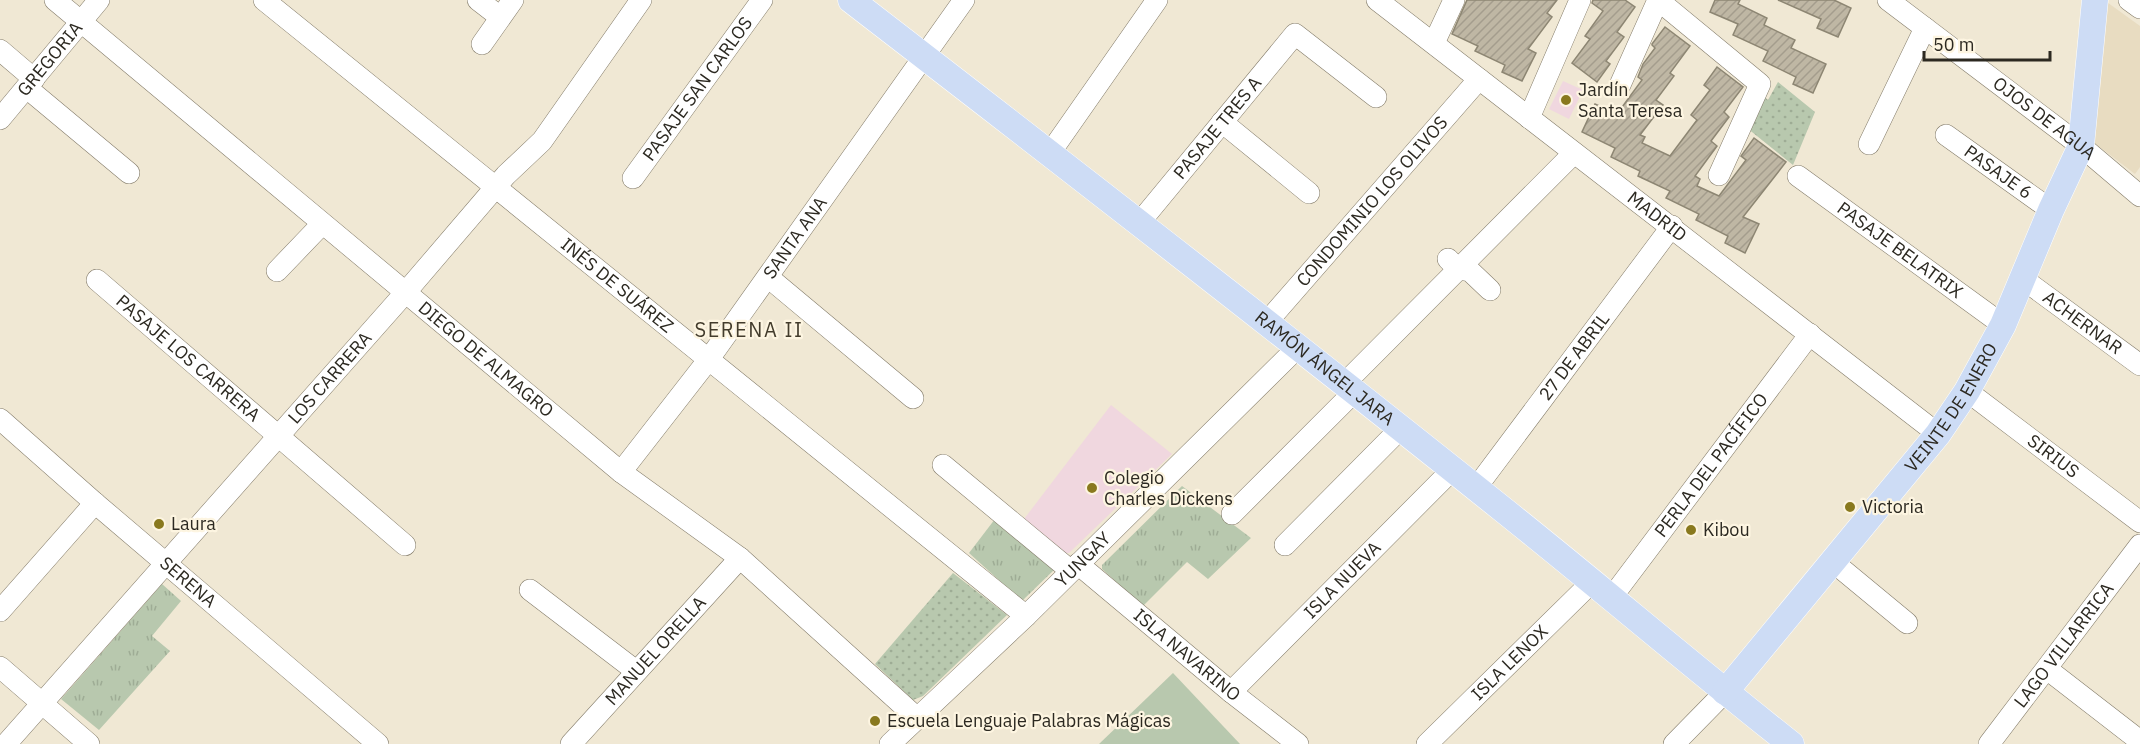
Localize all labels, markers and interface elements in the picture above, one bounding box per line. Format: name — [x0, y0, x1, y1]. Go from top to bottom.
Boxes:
street label: PASAJE SAN CARLOS — [637, 12, 757, 165]
street label: GREGORIA — [12, 16, 87, 101]
scale bar — [1924, 24, 2050, 62]
text: 50 m — [1933, 33, 1975, 56]
street label: PASAJE TRES A — [1168, 71, 1267, 184]
street label: OJOS DE AGUA — [1989, 71, 2101, 165]
place label: Jardín Santa Teresa — [1578, 78, 1683, 122]
marker: Jardín Santa Teresa — [1559, 93, 1573, 107]
street label: CONDOMINIO LOS OLIVOS — [1291, 111, 1452, 291]
street label: PASAJE 6 — [1960, 140, 2037, 204]
street label: MADRID — [1623, 186, 1692, 246]
street label: SANTA ANA — [758, 191, 832, 283]
street label: PASAJE BELATRIX — [1833, 196, 1968, 303]
street label: INÉS DE SUÁREZ — [556, 233, 678, 337]
street label: ACHERNAR — [2039, 286, 2127, 359]
street label: PASAJE LOS CARRERA — [111, 289, 266, 427]
street label: DIEGO DE ALMAGRO — [414, 296, 559, 422]
street label: RAMÓN ÁNGEL JARA — [1250, 306, 1400, 430]
street label: 27 DE ABRIL — [1534, 308, 1614, 405]
district label: SERENA II — [695, 316, 803, 343]
street label: LOS CARRERA — [283, 326, 377, 428]
street label: VEINTE DE ENERO — [1899, 339, 2002, 477]
street label: PERLA DEL PACÍFICO — [1649, 388, 1773, 542]
street label: SIRIUS — [2023, 429, 2084, 483]
place label: Colegio Charles Dickens — [1104, 466, 1233, 510]
marker: Colegio Charles Dickens — [1085, 481, 1099, 495]
place label: Victoria — [1862, 495, 1924, 518]
marker: Victoria — [1843, 500, 1857, 514]
place label: Laura — [171, 512, 216, 535]
marker: Laura — [152, 517, 166, 531]
place label: Kibou — [1703, 518, 1750, 541]
marker: Kibou — [1684, 523, 1698, 537]
street label: YUNGAY — [1050, 526, 1116, 592]
street label: ISLA NUEVA — [1299, 536, 1386, 623]
street label: SERENA — [155, 551, 222, 613]
street label: LAGO VILLARRICA — [2009, 577, 2119, 712]
street label: MANUEL ORELLA — [600, 591, 711, 710]
street label: ISLA NAVARINO — [1129, 603, 1245, 706]
street label: ISLA LENOX — [1466, 620, 1553, 705]
place label: Escuela Lenguaje Palabras Mágicas — [887, 709, 1171, 732]
marker: Escuela Lenguaje Palabras Mágicas — [868, 714, 882, 728]

